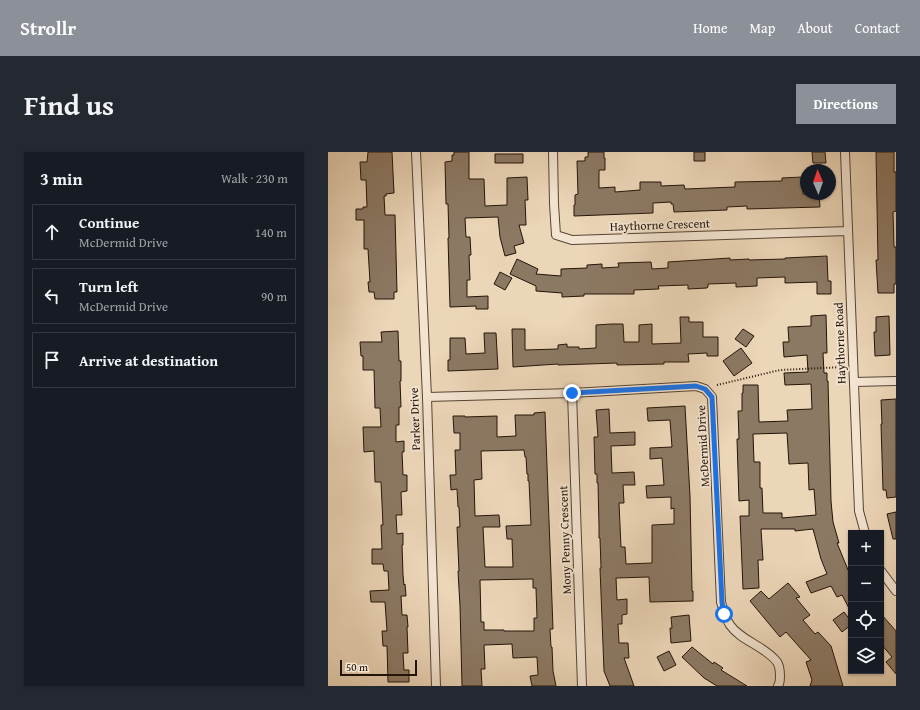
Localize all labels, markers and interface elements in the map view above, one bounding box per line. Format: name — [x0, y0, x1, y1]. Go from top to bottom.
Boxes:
text: Strollr — [20, 14, 76, 42]
text: Home — [693, 18, 728, 38]
text: Map — [750, 18, 775, 38]
text: About — [797, 18, 833, 38]
text: Contact — [855, 18, 900, 38]
text: Find us — [24, 84, 114, 125]
button: Directions — [796, 84, 896, 124]
north arrow — [800, 164, 836, 200]
text: 3 min — [40, 166, 82, 191]
text: Walk · 230 m — [221, 169, 288, 188]
text: Continue — [79, 212, 140, 233]
street label: Haythorne Crescent — [610, 214, 711, 235]
icon: ahead — [41, 221, 63, 243]
text: 140 m — [255, 223, 287, 242]
text: McDermid Drive — [79, 233, 168, 252]
text: Turn left — [79, 276, 138, 297]
icon: left — [41, 285, 63, 307]
text: 90 m — [261, 287, 287, 306]
text: McDermid Drive — [79, 297, 168, 316]
street label: Haythorne Road — [830, 301, 849, 384]
icon: arrive — [41, 349, 63, 371]
text: Arrive at destination — [79, 350, 218, 371]
route end — [563, 384, 581, 402]
street label: Parker Drive — [405, 387, 424, 451]
street label: McDermid Drive — [692, 404, 713, 488]
street label: Mony Penny Crescent — [554, 484, 575, 595]
map controls — [848, 530, 884, 674]
button: + — [848, 530, 884, 566]
button: − — [848, 566, 884, 602]
button: locate — [848, 602, 884, 638]
route start — [715, 605, 733, 623]
button: layers — [848, 638, 884, 674]
scale bar — [340, 658, 417, 677]
text: 50 m — [346, 659, 368, 675]

